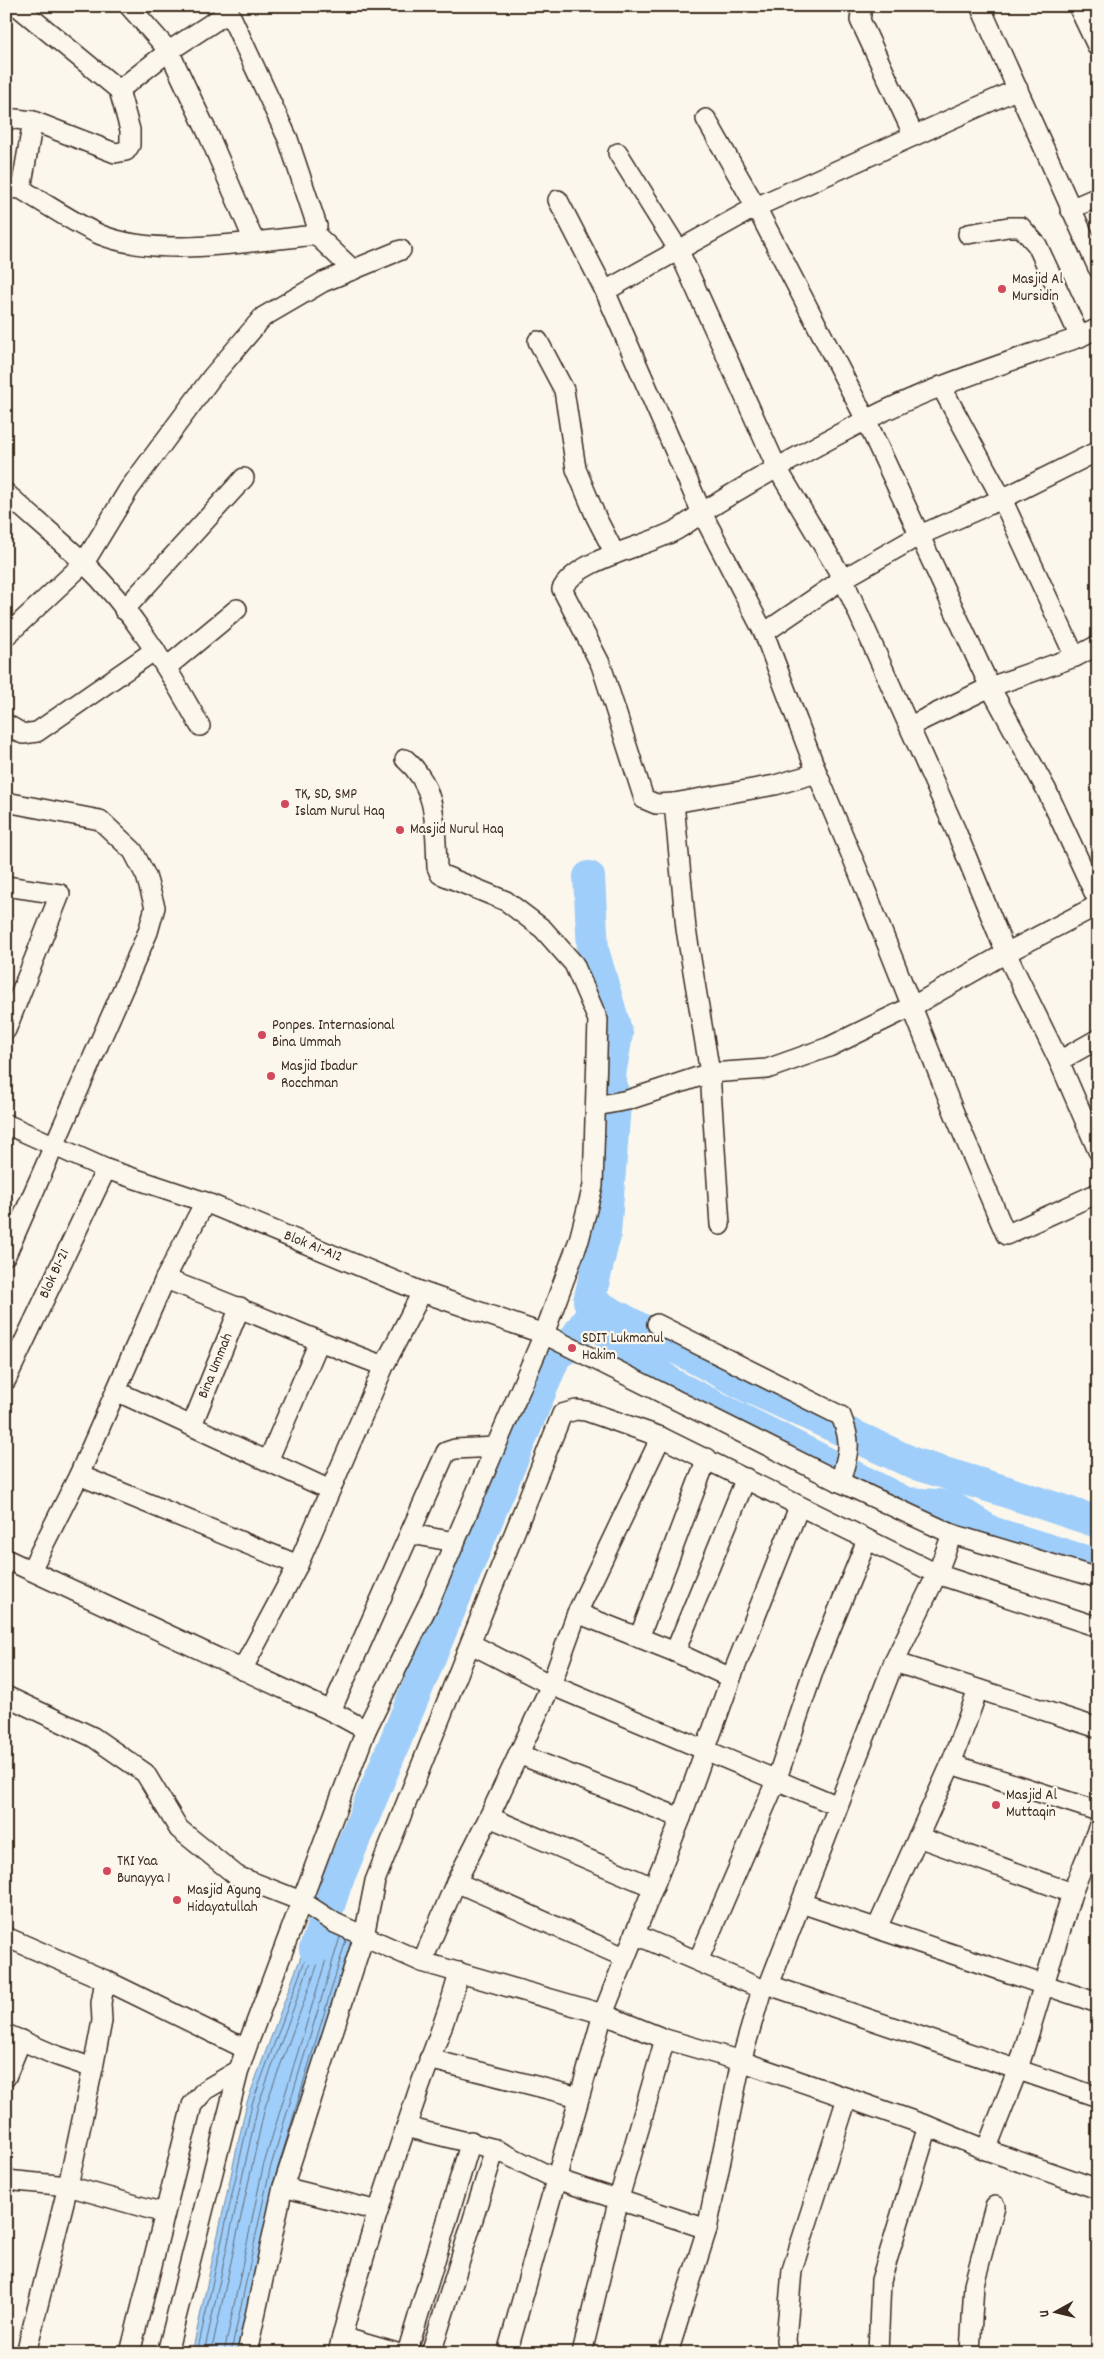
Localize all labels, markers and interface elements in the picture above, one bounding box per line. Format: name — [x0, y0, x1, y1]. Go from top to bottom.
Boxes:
place label: Masjid Al Mursidin — [1012, 269, 1063, 308]
marker: Masjid Al Mursidin — [996, 283, 1008, 295]
place label: TK, SD, SMP Islam Nurul Haq — [295, 784, 385, 823]
marker: TK, SD, SMP Islam Nurul Haq — [279, 798, 291, 810]
place label: Masjid Nurul Haq — [410, 819, 504, 841]
marker: Masjid Nurul Haq — [394, 824, 406, 836]
place label: Ponpes. Internasional Bina Ummah — [272, 1015, 395, 1054]
marker: Ponpes. Internasional Bina Ummah — [256, 1029, 268, 1041]
place label: Masjid Ibadur Rocchman — [281, 1056, 358, 1095]
marker: Masjid Ibadur Rocchman — [265, 1070, 277, 1082]
street label: Blok A1-A12 — [280, 1225, 346, 1269]
street label: Blok B1-21 — [34, 1246, 76, 1302]
place label: SDIT Lukmanul Hakim — [582, 1328, 664, 1367]
street label: Bina Ummah — [193, 1330, 239, 1402]
marker: SDIT Lukmanul Hakim — [566, 1342, 578, 1354]
place label: Masjid Al Muttaqin — [1006, 1785, 1057, 1824]
marker: Masjid Al Muttaqin — [990, 1799, 1002, 1811]
place label: TKI Yaa Bunayya 1 — [117, 1851, 170, 1890]
marker: TKI Yaa Bunayya 1 — [101, 1865, 113, 1877]
place label: Masjid Agung Hidayatullah — [187, 1880, 261, 1919]
marker: Masjid Agung Hidayatullah — [171, 1894, 183, 1906]
north arrow — [1032, 2286, 1082, 2336]
text: U — [1035, 2309, 1055, 2318]

